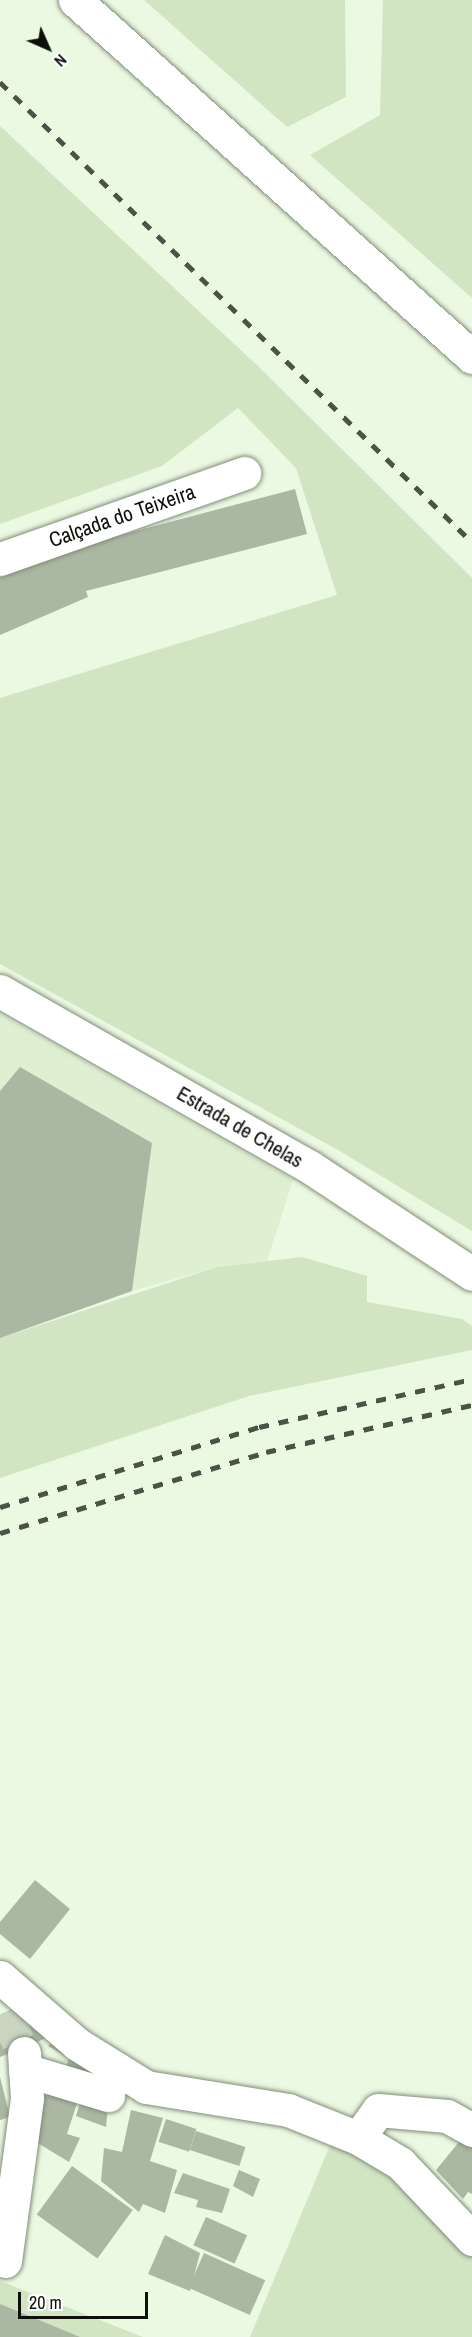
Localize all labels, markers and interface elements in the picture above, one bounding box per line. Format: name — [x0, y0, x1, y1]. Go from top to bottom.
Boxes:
north arrow — [18, 18, 78, 78]
text: N — [50, 50, 72, 72]
street label: Calçada do Teixeira — [45, 479, 199, 553]
street label: Estrada de Chelas — [172, 1081, 308, 1173]
scale bar — [21, 2280, 152, 2318]
text: 20 m — [29, 2290, 62, 2315]

